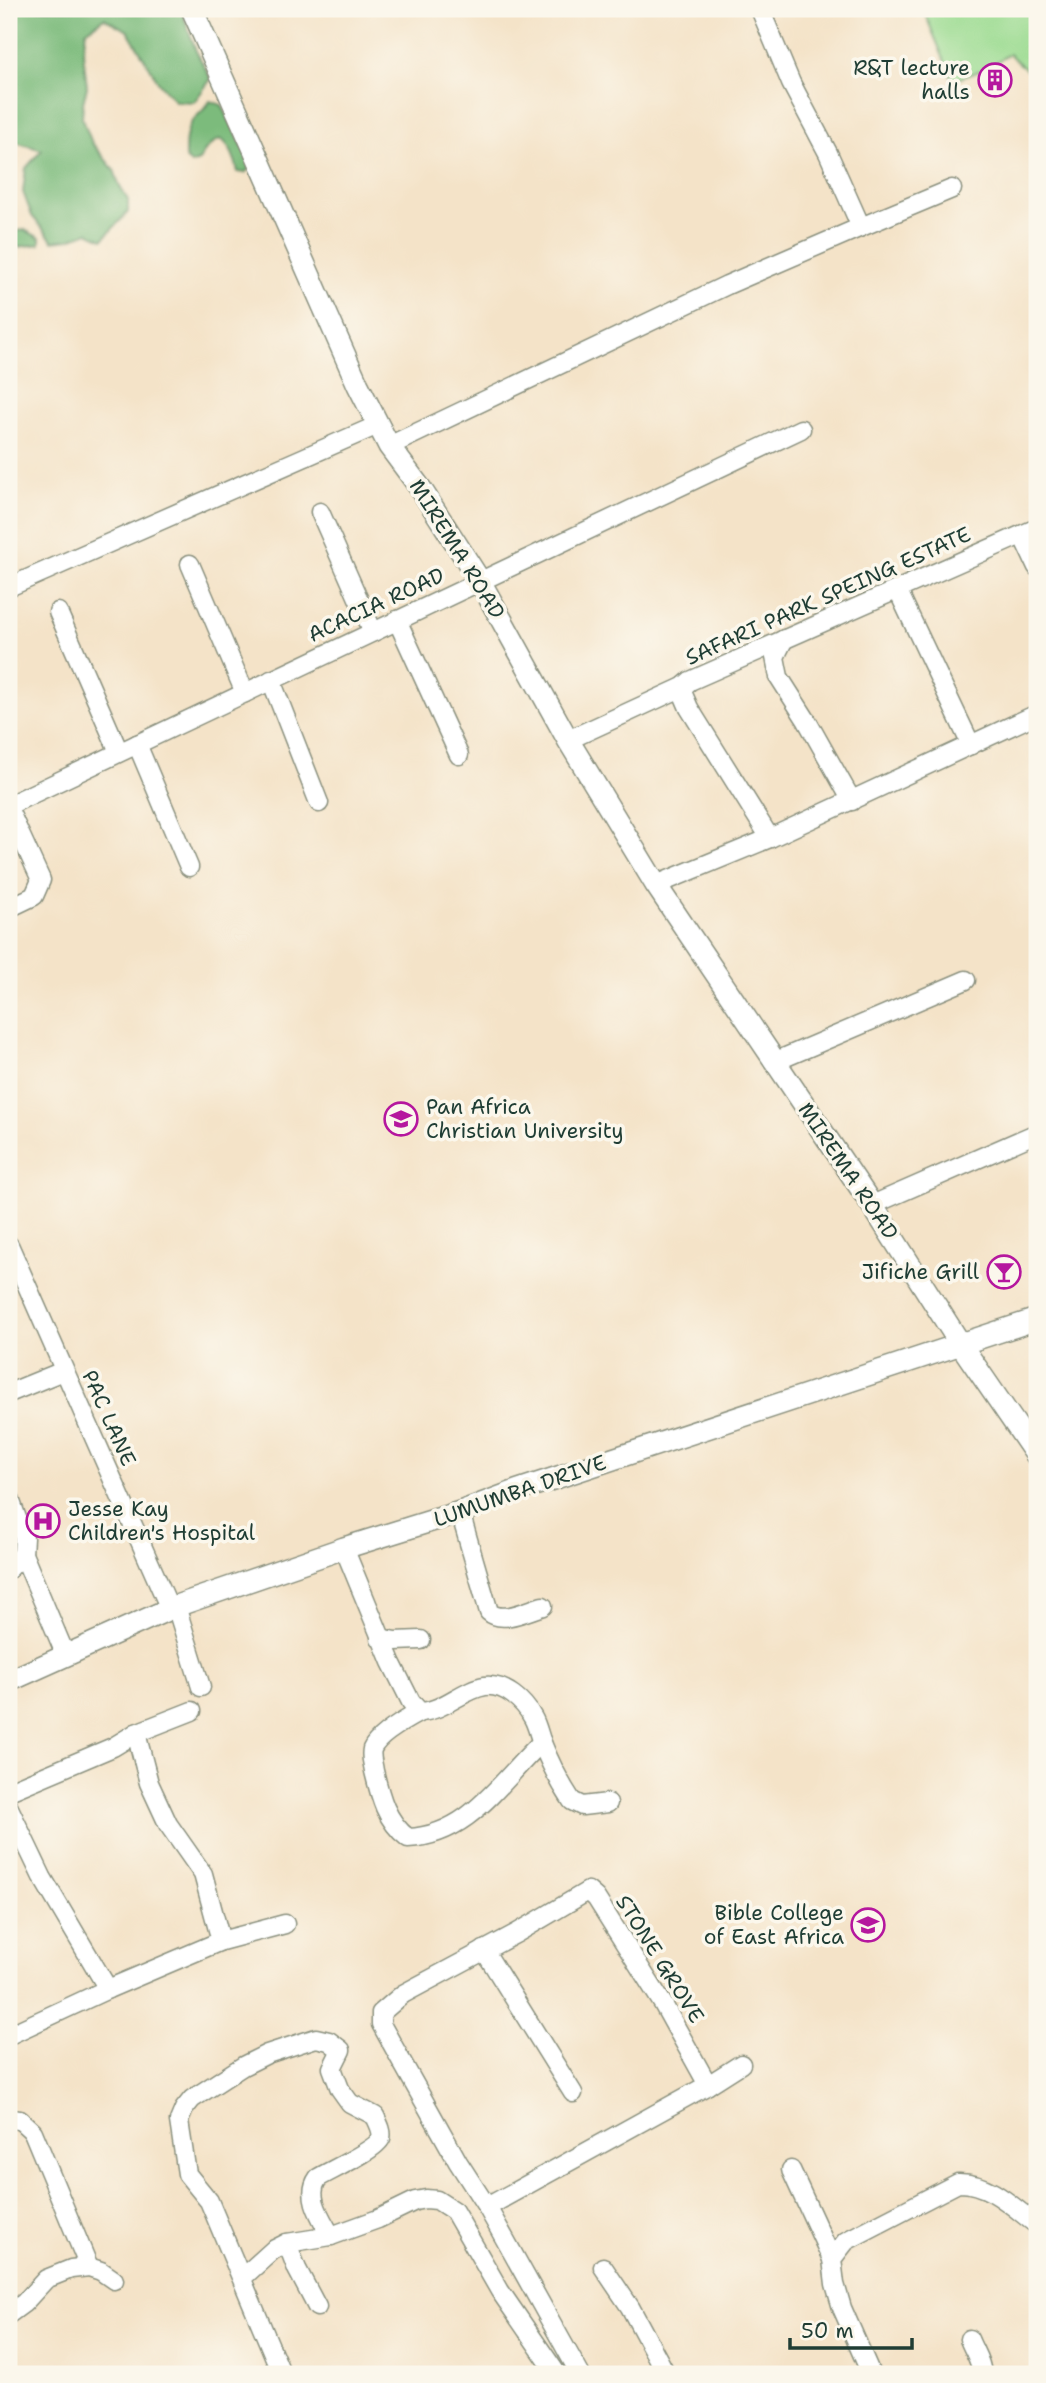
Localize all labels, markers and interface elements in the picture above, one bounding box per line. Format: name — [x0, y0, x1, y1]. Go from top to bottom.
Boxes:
place label: R&T lecture halls — [853, 54, 970, 106]
building icon: R&T lecture halls — [976, 61, 1014, 99]
street label: MIREMA ROAD — [403, 474, 511, 624]
street label: SAFARI PARK SPEING ESTATE — [681, 520, 975, 672]
street label: ACACIA ROAD — [303, 561, 449, 649]
place label: Pan Africa Christian University — [426, 1093, 624, 1145]
street label: MIREMA ROAD — [792, 1097, 904, 1245]
school or university icon: Pan Africa Christian University — [382, 1100, 420, 1138]
bar icon: Jifiche Grill — [985, 1253, 1023, 1291]
place label: Jifiche Grill — [861, 1258, 980, 1286]
street label: PAC LANE — [75, 1366, 143, 1470]
street label: LUMUMBA DRIVE — [430, 1448, 610, 1534]
place label: Jesse Kay Children's Hospital — [68, 1495, 256, 1547]
hospital icon: Jesse Kay Children's Hospital — [24, 1502, 62, 1540]
street label: STONE GROVE — [609, 1890, 711, 2028]
place label: Bible College of East Africa — [704, 1899, 844, 1951]
school or university icon: Bible College of East Africa — [849, 1906, 887, 1944]
scale bar — [790, 2306, 913, 2350]
text: 50 m — [801, 2317, 854, 2345]

